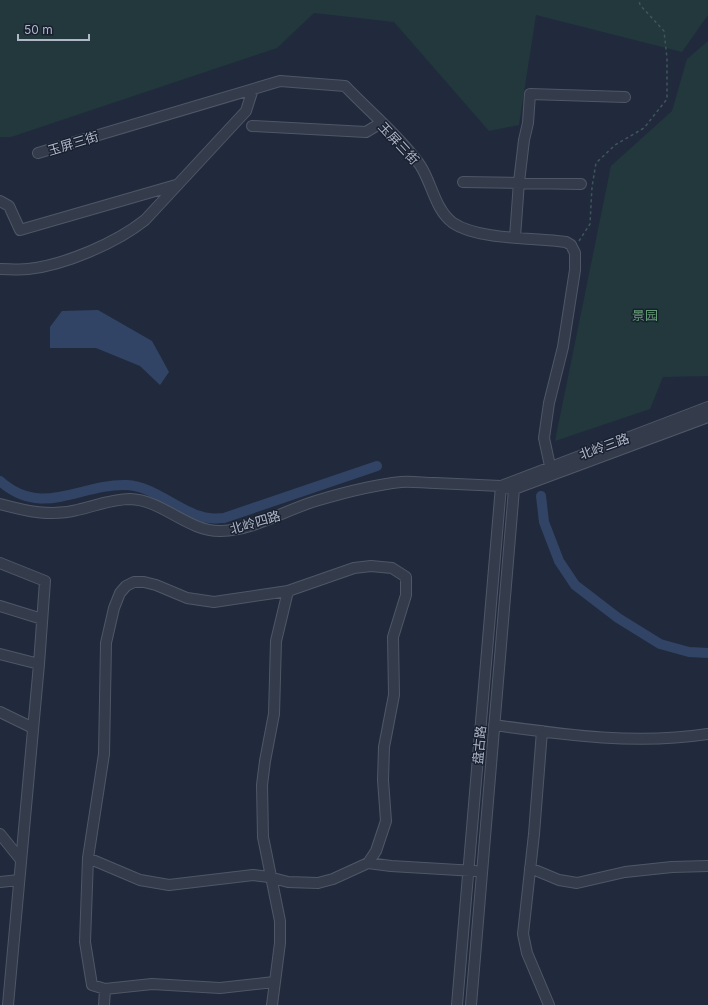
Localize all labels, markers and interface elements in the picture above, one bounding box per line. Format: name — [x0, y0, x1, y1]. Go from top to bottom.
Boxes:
scale bar — [18, 16, 89, 42]
text: 50 m — [24, 22, 53, 37]
street label: 玉屏三街 — [375, 119, 423, 167]
street label: 玉屏三街 — [46, 128, 100, 158]
park label: 景园 — [632, 307, 658, 323]
street label: 北岭三路 — [577, 430, 631, 462]
street label: 北岭四路 — [228, 507, 282, 537]
street label: 盘古路 — [469, 725, 489, 765]

